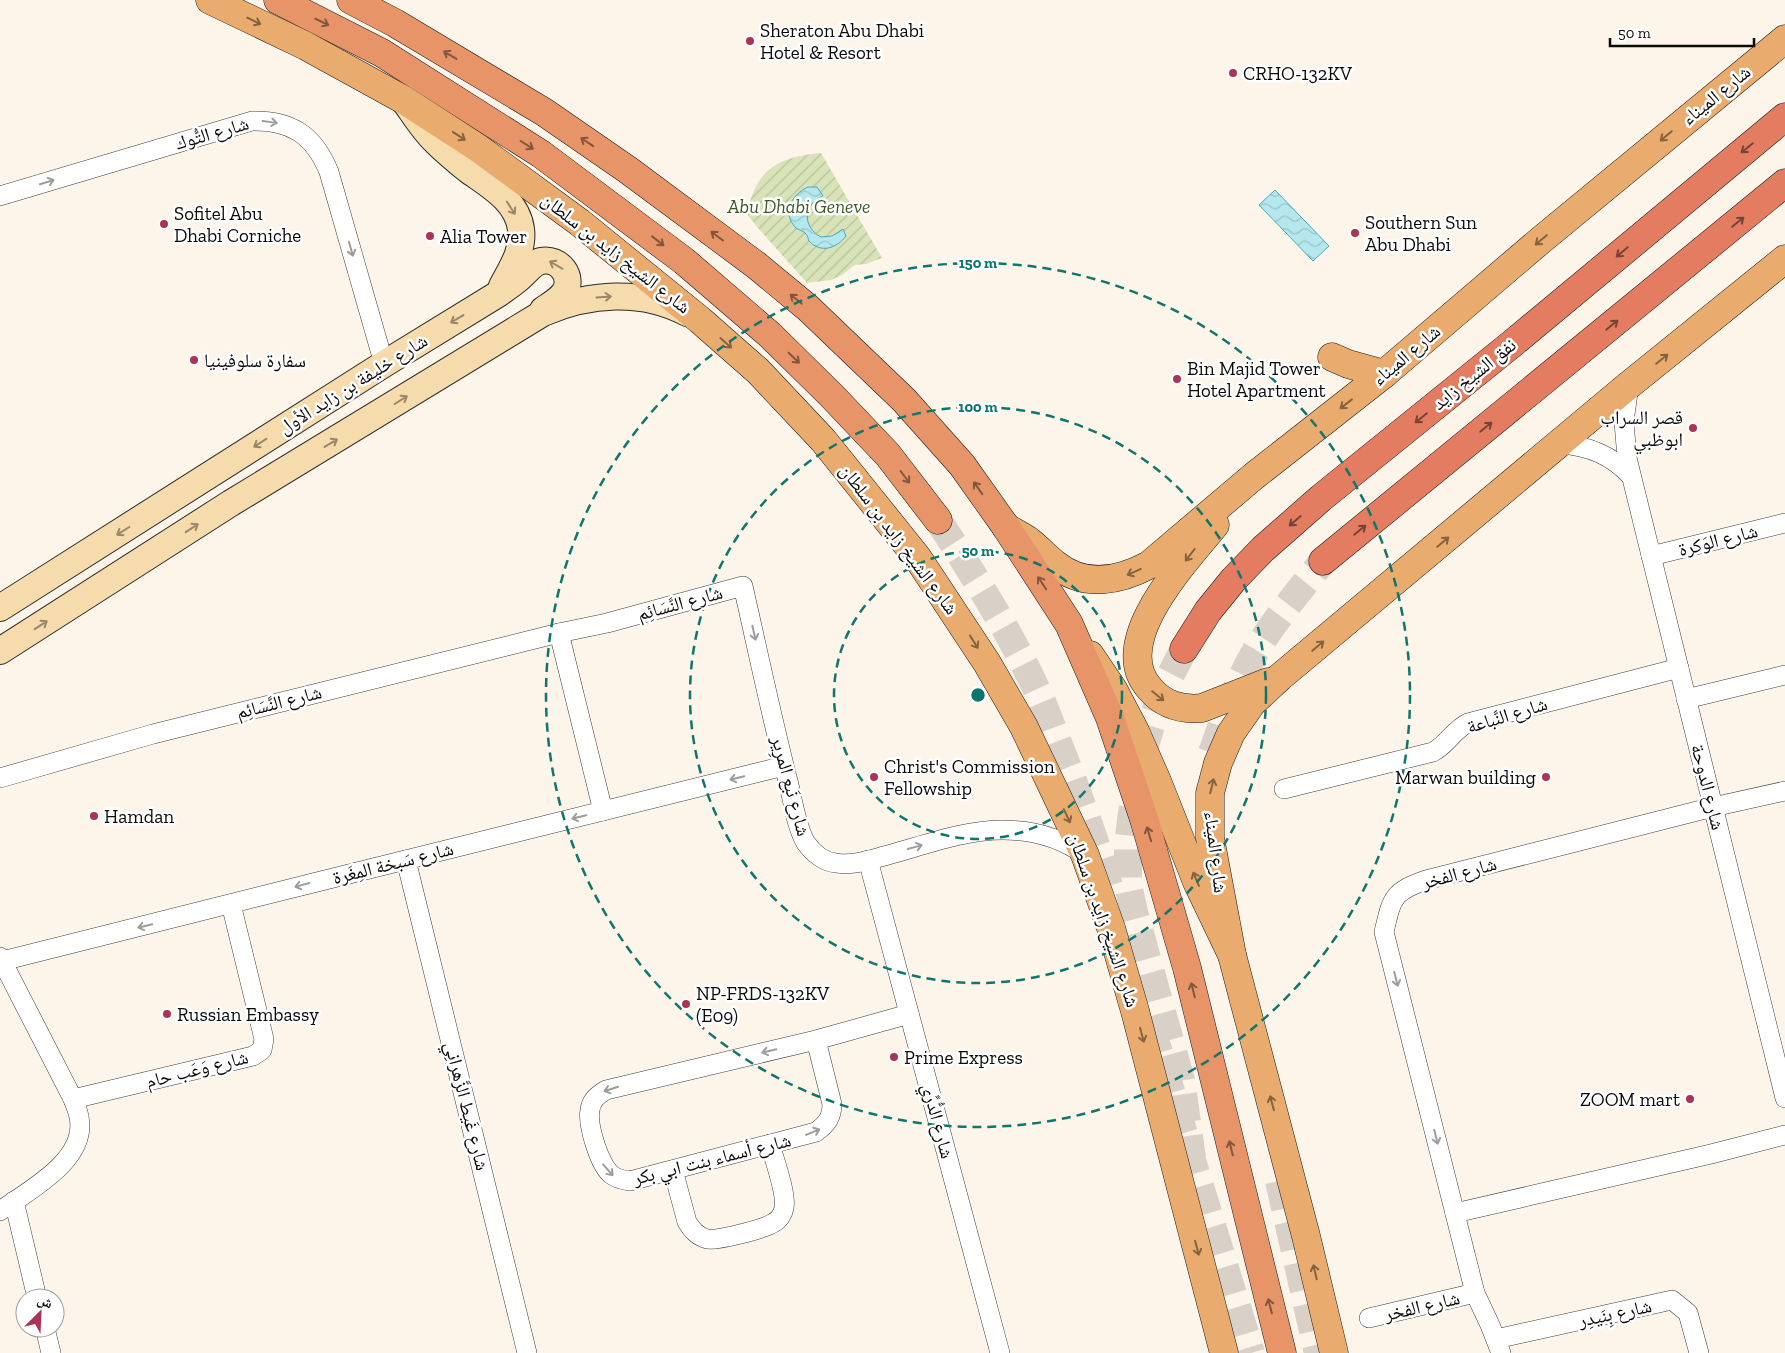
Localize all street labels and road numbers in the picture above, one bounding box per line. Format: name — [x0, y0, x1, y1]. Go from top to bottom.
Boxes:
street label: شارع الميناء — [1677, 60, 1755, 130]
street label: شارع التُّوك — [173, 112, 251, 154]
street label: شارع الشيخ زايد بن سلطان — [536, 188, 695, 319]
street label: شارع الميناء — [1367, 320, 1445, 390]
street label: شارع خليفة بن زايد الأول — [274, 329, 432, 439]
street label: نفق الشيخ زايد — [1427, 333, 1521, 416]
street label: شارع الشيخ زايد بن سلطان — [834, 459, 963, 620]
street label: شارع الوَكرة — [1676, 519, 1760, 561]
street label: شارع النَّسَائِم — [635, 581, 725, 626]
street label: شارع النَّسَائِم — [234, 680, 324, 725]
street label: شارع النَّباعة — [1464, 692, 1550, 738]
street label: شارع نَبع المرِير — [763, 732, 815, 839]
street label: شارع الدوحة — [1686, 742, 1730, 832]
street label: شارع الميناء — [1200, 810, 1232, 894]
street label: شارع الشيخ زايد بن سلطان — [1062, 830, 1145, 1010]
street label: شارع سَبخة المِغَرة — [330, 837, 456, 889]
street label: شارع الفخر — [1418, 852, 1499, 894]
street label: شارع غَيط الزَّهرانِي — [436, 1039, 494, 1174]
street label: شارع وَعَب حام — [143, 1045, 251, 1095]
street label: شارع الدُّرِّي — [913, 1081, 959, 1162]
street label: شارع أسماء بنت ابي بكر — [630, 1128, 794, 1194]
street label: شارع الفخر — [1381, 1286, 1462, 1326]
street label: شارع بِنَيدِر — [1575, 1294, 1654, 1335]

